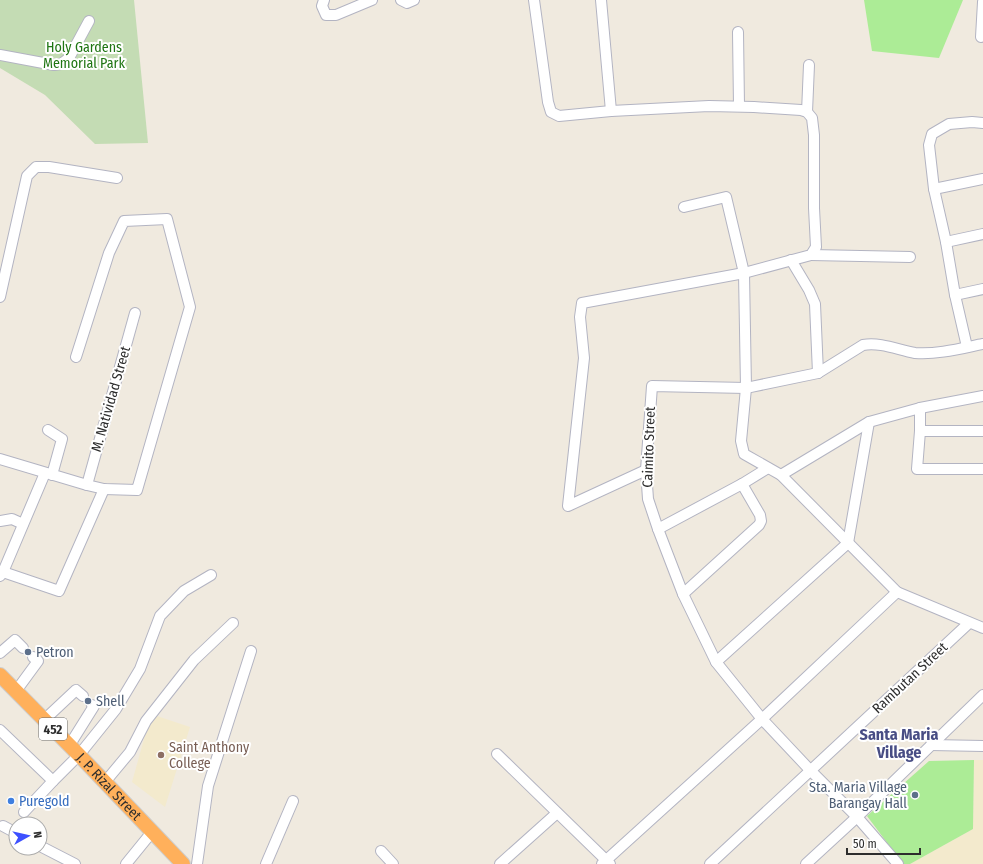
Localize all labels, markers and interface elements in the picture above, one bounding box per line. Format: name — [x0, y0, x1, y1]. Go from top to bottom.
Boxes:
park label: Holy Gardens Memorial Park — [43, 39, 125, 72]
street label: M. Natividad Street — [88, 344, 134, 454]
street label: Caimito Street — [639, 406, 659, 488]
street label: Rambutan Street — [869, 639, 951, 717]
place label: Petron — [36, 644, 74, 661]
marker: Petron — [23, 647, 33, 657]
place label: Shell — [96, 693, 125, 710]
marker: Shell — [83, 696, 93, 706]
road number: 452 — [39, 718, 67, 740]
district label: Santa Maria Village — [860, 725, 938, 762]
place label: Saint Anthony College — [169, 739, 250, 772]
street label: J. P. Rizal Street — [73, 749, 145, 824]
marker: Saint Anthony College — [156, 750, 166, 760]
place label: Sta. Maria Village Barangay Hall — [809, 779, 907, 812]
marker: Sta. Maria Village Barangay Hall — [910, 790, 920, 800]
place label: Puregold — [19, 793, 70, 810]
marker: Puregold — [6, 796, 16, 806]
north arrow — [8, 816, 48, 856]
scale bar — [847, 830, 920, 856]
text: N — [31, 831, 44, 839]
text: 50 m — [853, 837, 877, 851]

